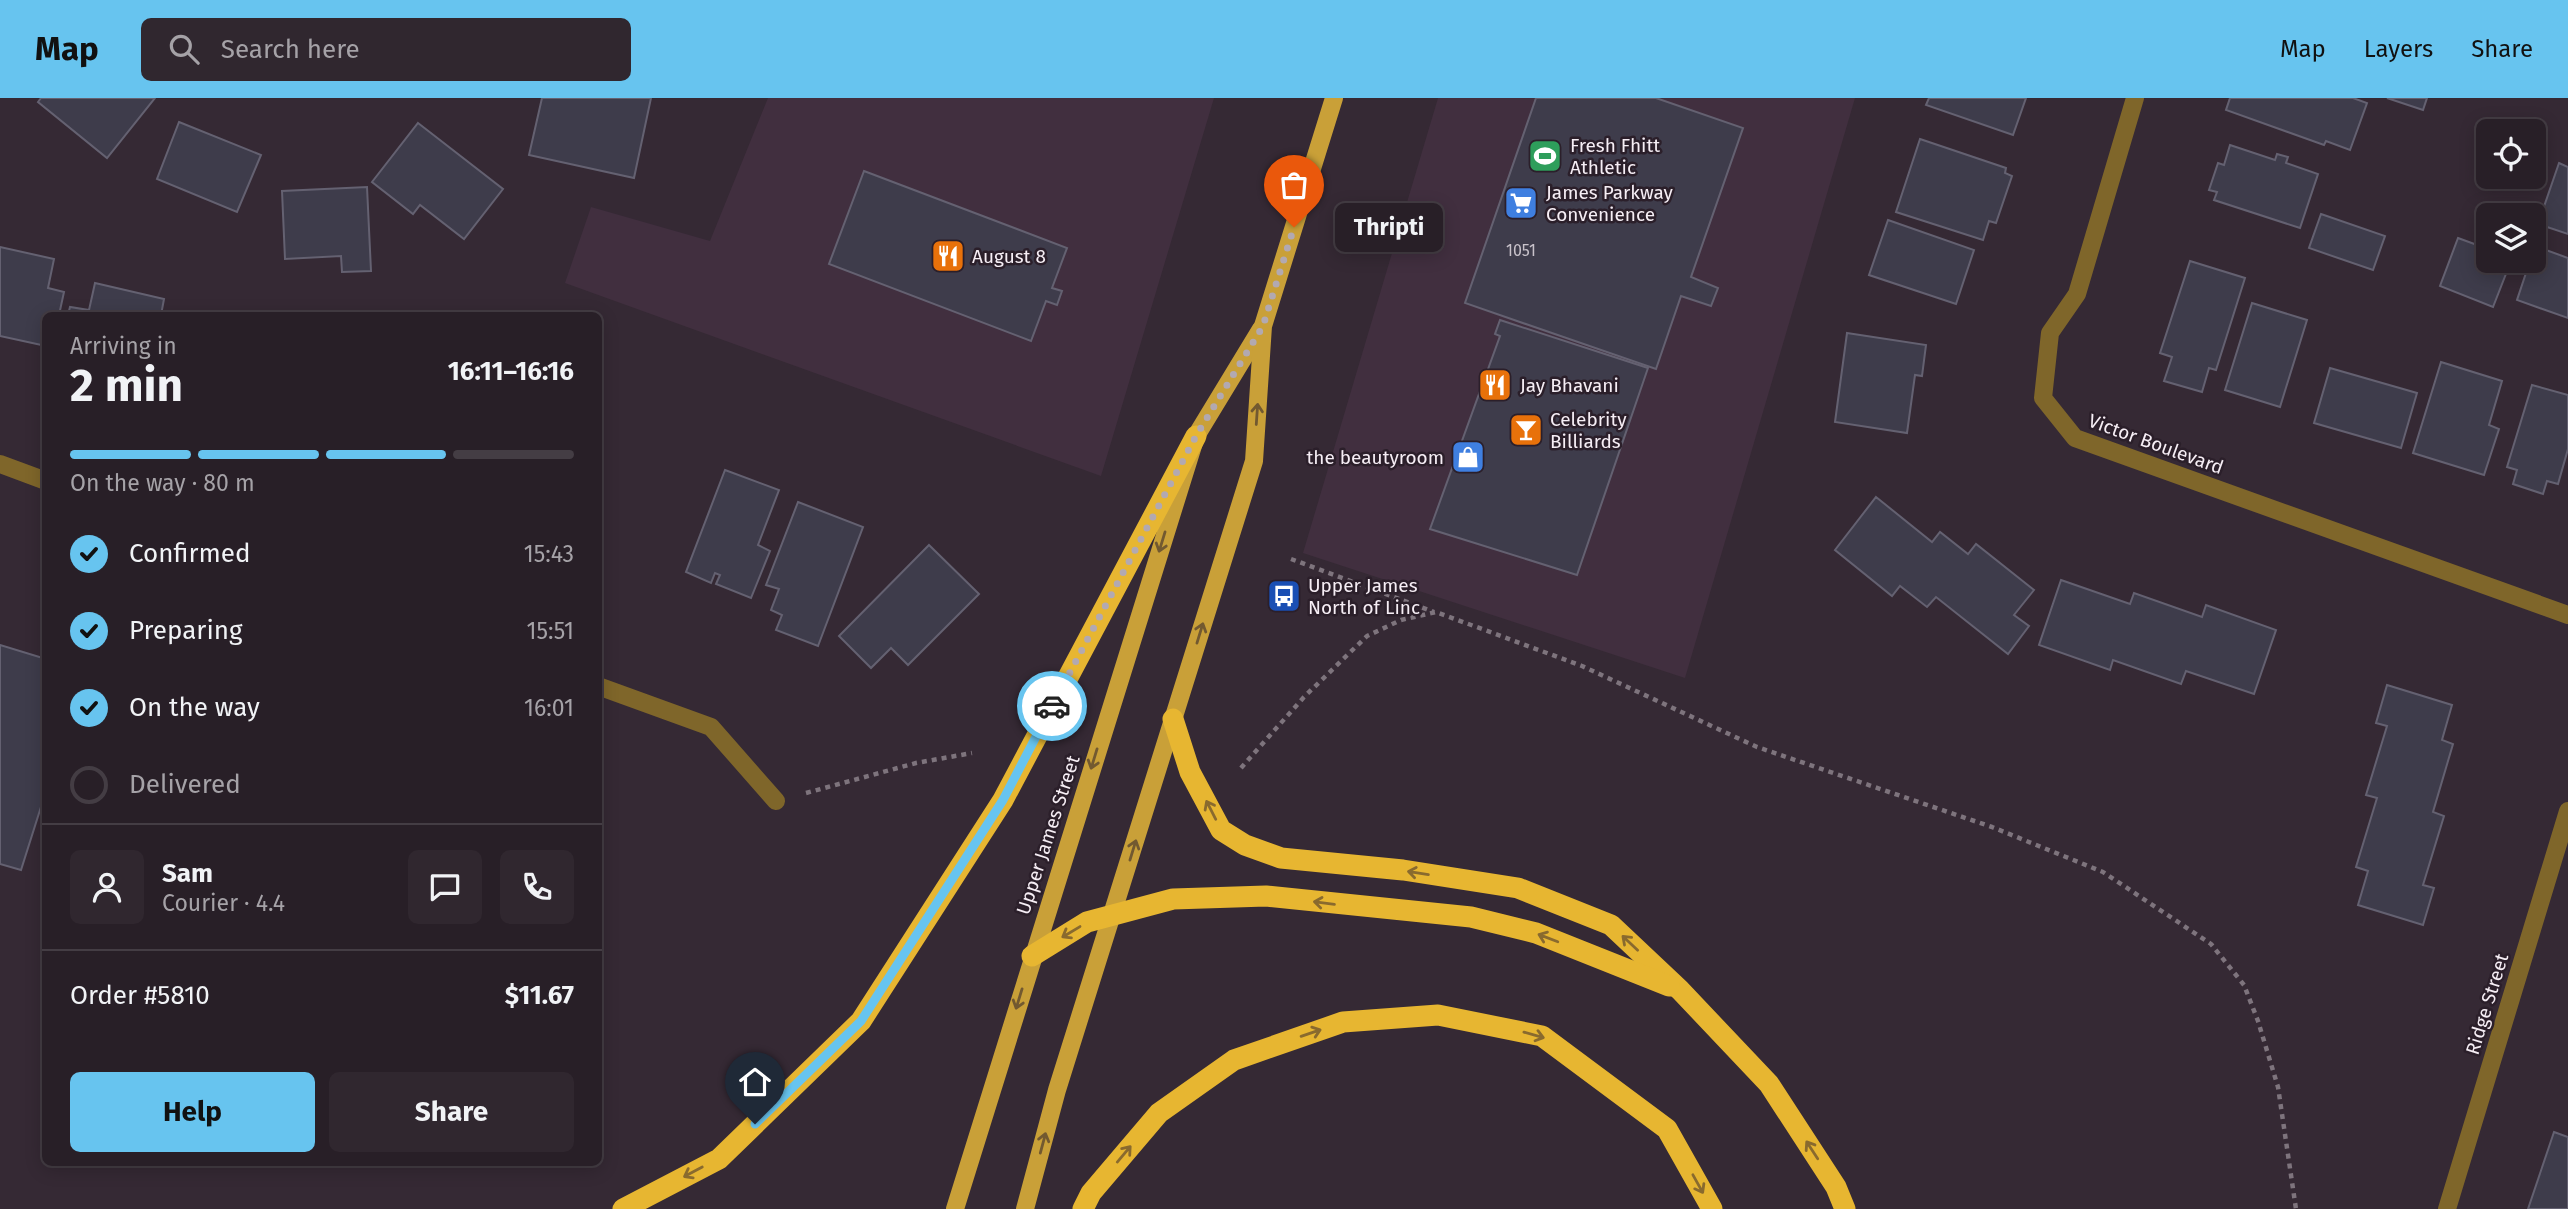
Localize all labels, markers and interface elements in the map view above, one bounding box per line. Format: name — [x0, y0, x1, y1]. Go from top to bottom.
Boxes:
search box — [141, 18, 631, 81]
text: Map — [35, 29, 99, 69]
icon: search — [165, 30, 203, 68]
text: Search here — [221, 34, 360, 65]
text: Map — [2280, 35, 2326, 63]
text: Layers — [2364, 35, 2433, 63]
text: Share — [2471, 35, 2533, 63]
map controls — [2476, 119, 2546, 273]
button: locate — [2476, 119, 2546, 189]
place label: Fresh Fhitt Athletic — [1570, 134, 1660, 179]
sports icon: Fresh Fhitt Athletic — [1526, 137, 1564, 175]
pin — [1264, 155, 1324, 227]
icon: bag — [1275, 166, 1313, 204]
place label: James Parkway Convenience — [1546, 181, 1674, 226]
supermarket icon: James Parkway Convenience — [1502, 184, 1540, 222]
callout: Thripti — [1336, 202, 1444, 252]
button: layers — [2476, 203, 2546, 273]
text: Thripti — [1354, 213, 1424, 241]
restaurant icon: August 8 — [929, 237, 967, 275]
house number: 1051 — [1506, 241, 1536, 260]
place label: August 8 — [972, 245, 1046, 268]
text: Arriving in — [70, 332, 177, 360]
text: 16:11–16:16 — [448, 356, 574, 387]
text: 2 min — [70, 358, 183, 413]
restaurant icon: Jay Bhavani — [1476, 366, 1514, 404]
place label: Jay Bhavani — [1520, 374, 1619, 397]
one-way arrow — [1251, 403, 1264, 425]
place label: Celebrity Billiards — [1550, 408, 1627, 453]
street label: Victor Boulevard — [2085, 409, 2227, 479]
bar icon: Celebrity Billiards — [1507, 411, 1545, 449]
shop icon: the beautyroom — [1449, 438, 1487, 476]
place label: the beautyroom — [1306, 446, 1444, 469]
text: On the way · 80 m — [70, 469, 255, 497]
one-way arrow — [1155, 530, 1168, 552]
icon: check — [70, 535, 108, 573]
text: Confirmed — [129, 538, 250, 569]
text: 15:43 — [524, 540, 574, 568]
place label: Upper James North of Linc — [1308, 574, 1420, 619]
bus stop icon: Upper James North of Linc — [1265, 577, 1303, 615]
icon: check — [70, 612, 108, 650]
text: Preparing — [129, 615, 242, 646]
text: 15:51 — [527, 617, 574, 645]
one-way arrow — [1195, 622, 1207, 644]
courier — [1017, 671, 1087, 741]
icon: car — [1033, 687, 1071, 725]
icon: check — [70, 689, 108, 727]
text: On the way — [129, 692, 260, 723]
text: 16:01 — [524, 694, 574, 722]
one-way arrow — [1087, 747, 1100, 769]
street label: Upper James Street — [1011, 752, 1085, 918]
text: Delivered — [129, 769, 241, 800]
one-way arrow — [1203, 800, 1217, 820]
one-way arrow — [1128, 840, 1141, 862]
button: person — [70, 850, 144, 924]
button: chat — [408, 850, 482, 924]
button: phone — [500, 850, 574, 924]
text: Sam — [162, 858, 213, 889]
one-way arrow — [1407, 866, 1430, 879]
text: Courier · 4.4 — [162, 889, 285, 917]
one-way arrow — [1313, 896, 1336, 909]
one-way arrow — [1061, 926, 1081, 940]
one-way arrow — [1538, 931, 1560, 943]
one-way arrow — [1622, 935, 1639, 952]
street label: Ridge Street — [2461, 950, 2513, 1057]
text: Order #5810 — [70, 980, 210, 1011]
text: $11.67 — [505, 980, 574, 1011]
one-way arrow — [1011, 988, 1024, 1010]
one-way arrow — [1299, 1026, 1321, 1038]
one-way arrow — [1522, 1029, 1544, 1042]
pin — [725, 1052, 785, 1124]
icon: home — [736, 1063, 774, 1101]
button: Help — [70, 1072, 315, 1152]
button: Share — [329, 1072, 574, 1152]
one-way arrow — [1037, 1132, 1050, 1154]
one-way arrow — [1804, 1140, 1818, 1160]
one-way arrow — [1116, 1146, 1132, 1164]
one-way arrow — [684, 1165, 704, 1179]
one-way arrow — [1692, 1173, 1705, 1194]

